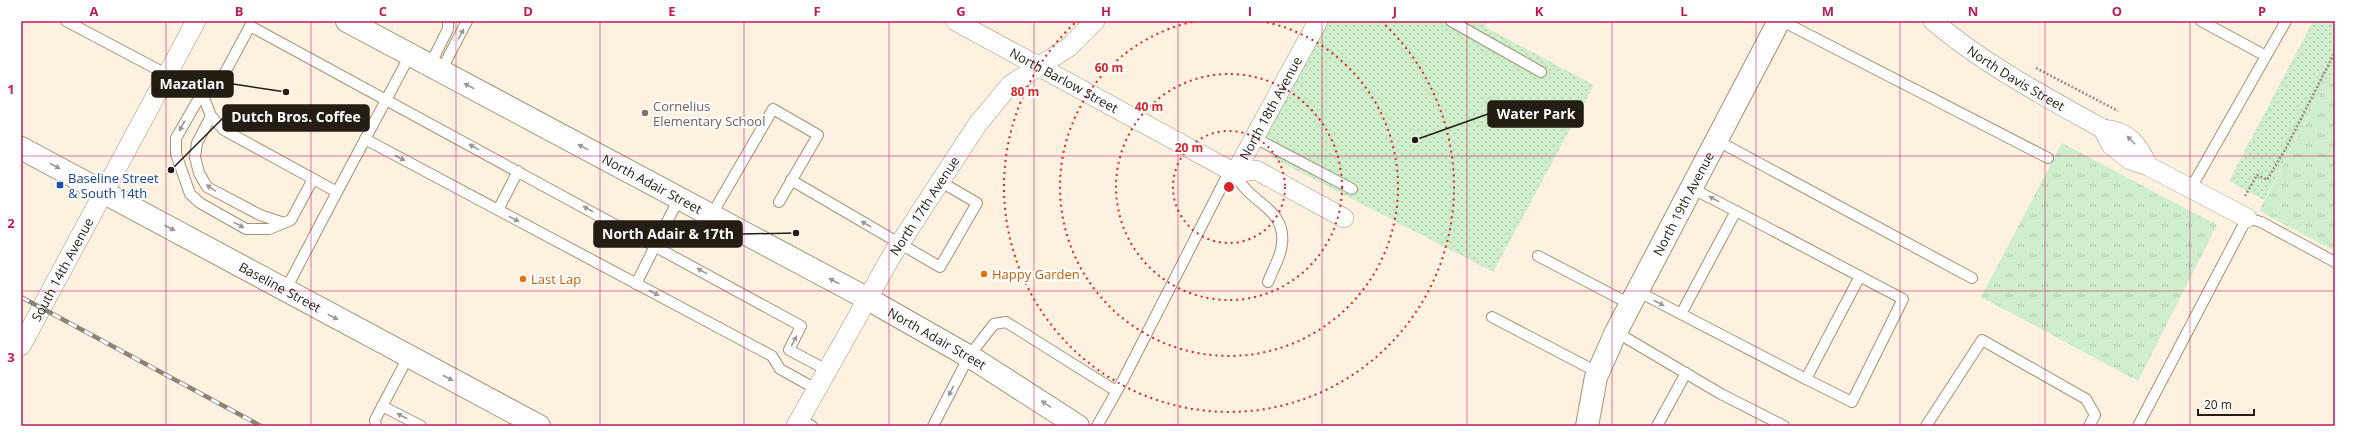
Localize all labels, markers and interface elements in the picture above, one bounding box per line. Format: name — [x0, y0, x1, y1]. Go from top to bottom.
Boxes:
text: A — [90, 2, 99, 20]
text: B — [235, 2, 244, 20]
text: C — [379, 2, 387, 20]
text: D — [523, 2, 533, 20]
text: E — [668, 2, 676, 20]
text: F — [813, 2, 821, 20]
text: G — [956, 2, 966, 20]
text: H — [1101, 2, 1111, 20]
text: I — [1248, 2, 1252, 20]
text: J — [1392, 2, 1397, 20]
text: K — [1535, 2, 1544, 20]
text: L — [1680, 2, 1688, 20]
text: M — [1822, 2, 1834, 20]
text: N — [1968, 2, 1978, 20]
text: O — [2112, 2, 2122, 20]
text: P — [2258, 2, 2266, 20]
one-way arrow — [458, 28, 465, 40]
street label: North Davis Street — [1964, 41, 2068, 115]
street label: North Barlow Street — [1007, 43, 1122, 117]
street label: North 18th Avenue — [1235, 53, 1306, 163]
text: 60 m — [1095, 59, 1123, 76]
callout: Mazatlan — [152, 71, 233, 97]
text: Mazatlan — [160, 74, 224, 93]
text: 1 — [7, 80, 15, 98]
one-way arrow — [463, 82, 474, 89]
text: 80 m — [1011, 83, 1039, 100]
place label: Cornelius Elementary School — [653, 97, 765, 130]
text: 40 m — [1135, 98, 1163, 115]
callout: Water Park — [1488, 101, 1583, 127]
text: Water Park — [1497, 104, 1576, 123]
callout: Dutch Bros. Coffee — [223, 105, 369, 131]
text: Dutch Bros. Coffee — [231, 107, 361, 126]
marker: Cornelius Elementary School — [640, 108, 650, 118]
one-way arrow — [179, 120, 185, 132]
one-way arrow — [2126, 136, 2135, 145]
text: 20 m — [1175, 139, 1203, 156]
one-way arrow — [468, 144, 479, 150]
one-way arrow — [577, 144, 589, 150]
street label: North 19th Avenue — [1649, 148, 1718, 259]
street label: North Adair Street — [599, 150, 706, 218]
street label: North 17th Avenue — [885, 153, 963, 259]
one-way arrow — [394, 154, 405, 161]
one-way arrow — [50, 163, 61, 170]
place label: Baseline Street & South 14th — [68, 169, 159, 202]
marker: Baseline Street & South 14th — [55, 180, 65, 190]
centre of rings — [1222, 180, 1236, 194]
one-way arrow — [206, 185, 217, 192]
one-way arrow — [1708, 196, 1719, 203]
one-way arrow — [582, 206, 594, 212]
text: 2 — [7, 214, 15, 232]
street label: South 14th Avenue — [27, 214, 97, 324]
one-way arrow — [508, 215, 520, 222]
one-way arrow — [860, 220, 872, 227]
one-way arrow — [233, 221, 245, 228]
callout: North Adair & 17th — [594, 221, 742, 247]
text: North Adair & 17th — [602, 224, 734, 243]
one-way arrow — [164, 225, 176, 231]
street label: Baseline Street — [236, 258, 325, 317]
place label: Happy Garden — [992, 265, 1080, 283]
one-way arrow — [696, 268, 708, 275]
marker: Happy Garden — [979, 269, 989, 279]
place label: Last Lap — [531, 270, 581, 288]
marker: Last Lap — [518, 274, 528, 284]
one-way arrow — [828, 277, 840, 284]
one-way arrow — [648, 290, 659, 297]
one-way arrow — [1653, 299, 1665, 306]
street label: North Adair Street — [884, 303, 990, 374]
one-way arrow — [328, 313, 339, 320]
one-way arrow — [790, 335, 797, 346]
text: 3 — [7, 348, 15, 366]
one-way arrow — [442, 375, 454, 381]
one-way arrow — [948, 385, 955, 397]
scale bar — [2198, 391, 2254, 417]
text: 20 m — [2204, 396, 2232, 413]
one-way arrow — [1041, 400, 1051, 408]
one-way arrow — [396, 413, 408, 419]

